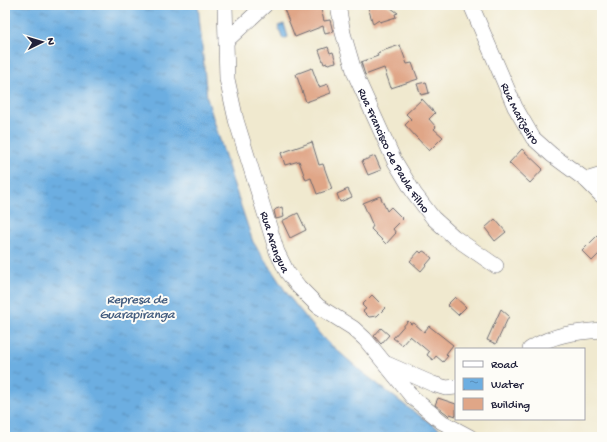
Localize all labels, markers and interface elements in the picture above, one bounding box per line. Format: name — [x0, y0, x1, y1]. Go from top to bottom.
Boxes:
north arrow — [22, 22, 62, 62]
text: N — [44, 37, 56, 45]
street label: Rua Marizeiro — [496, 81, 541, 149]
street label: Rua Francisco de Paula Filho — [353, 86, 432, 217]
street label: Rua Arangua — [256, 210, 291, 276]
water label: Represa de Guarapiranga — [99, 293, 175, 323]
legend — [455, 348, 585, 420]
text: Road — [491, 359, 518, 373]
text: Water — [491, 379, 525, 393]
text: Building — [490, 399, 530, 413]

